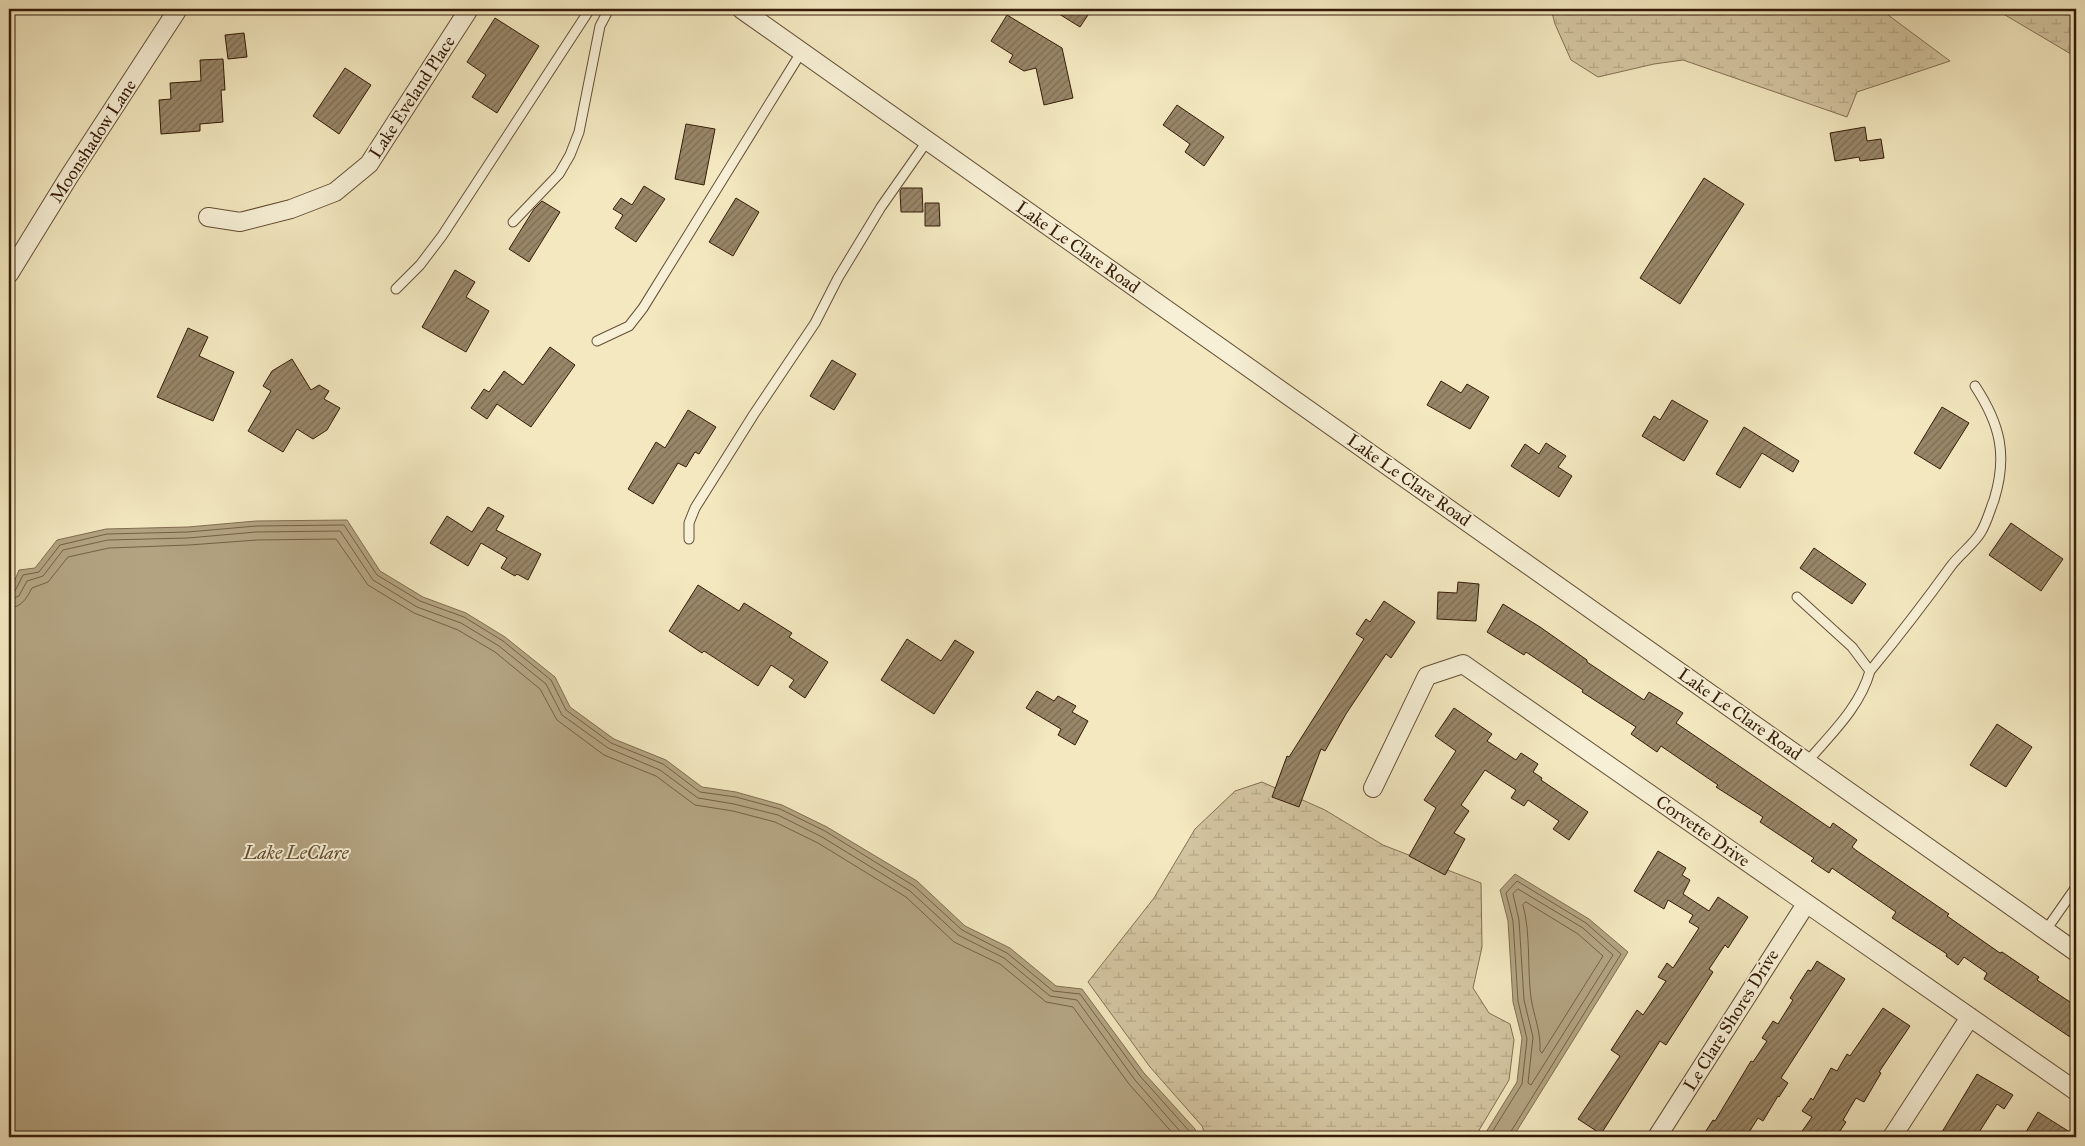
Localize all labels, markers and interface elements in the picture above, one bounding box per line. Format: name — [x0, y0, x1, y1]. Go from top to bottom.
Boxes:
street label: Lake Eveland Place — [364, 32, 460, 162]
street label: Moonshadow Lane — [45, 75, 141, 207]
street label: Lake Le Clare Road — [1012, 196, 1144, 298]
street label: Lake Le Clare Road — [1343, 429, 1475, 531]
street label: Lake Le Clare Road — [1674, 663, 1806, 765]
street label: Corvette Drive — [1652, 790, 1754, 872]
water label: Lake LeClare — [242, 841, 350, 864]
street label: Le Clare Shores Drive — [1678, 945, 1784, 1095]

